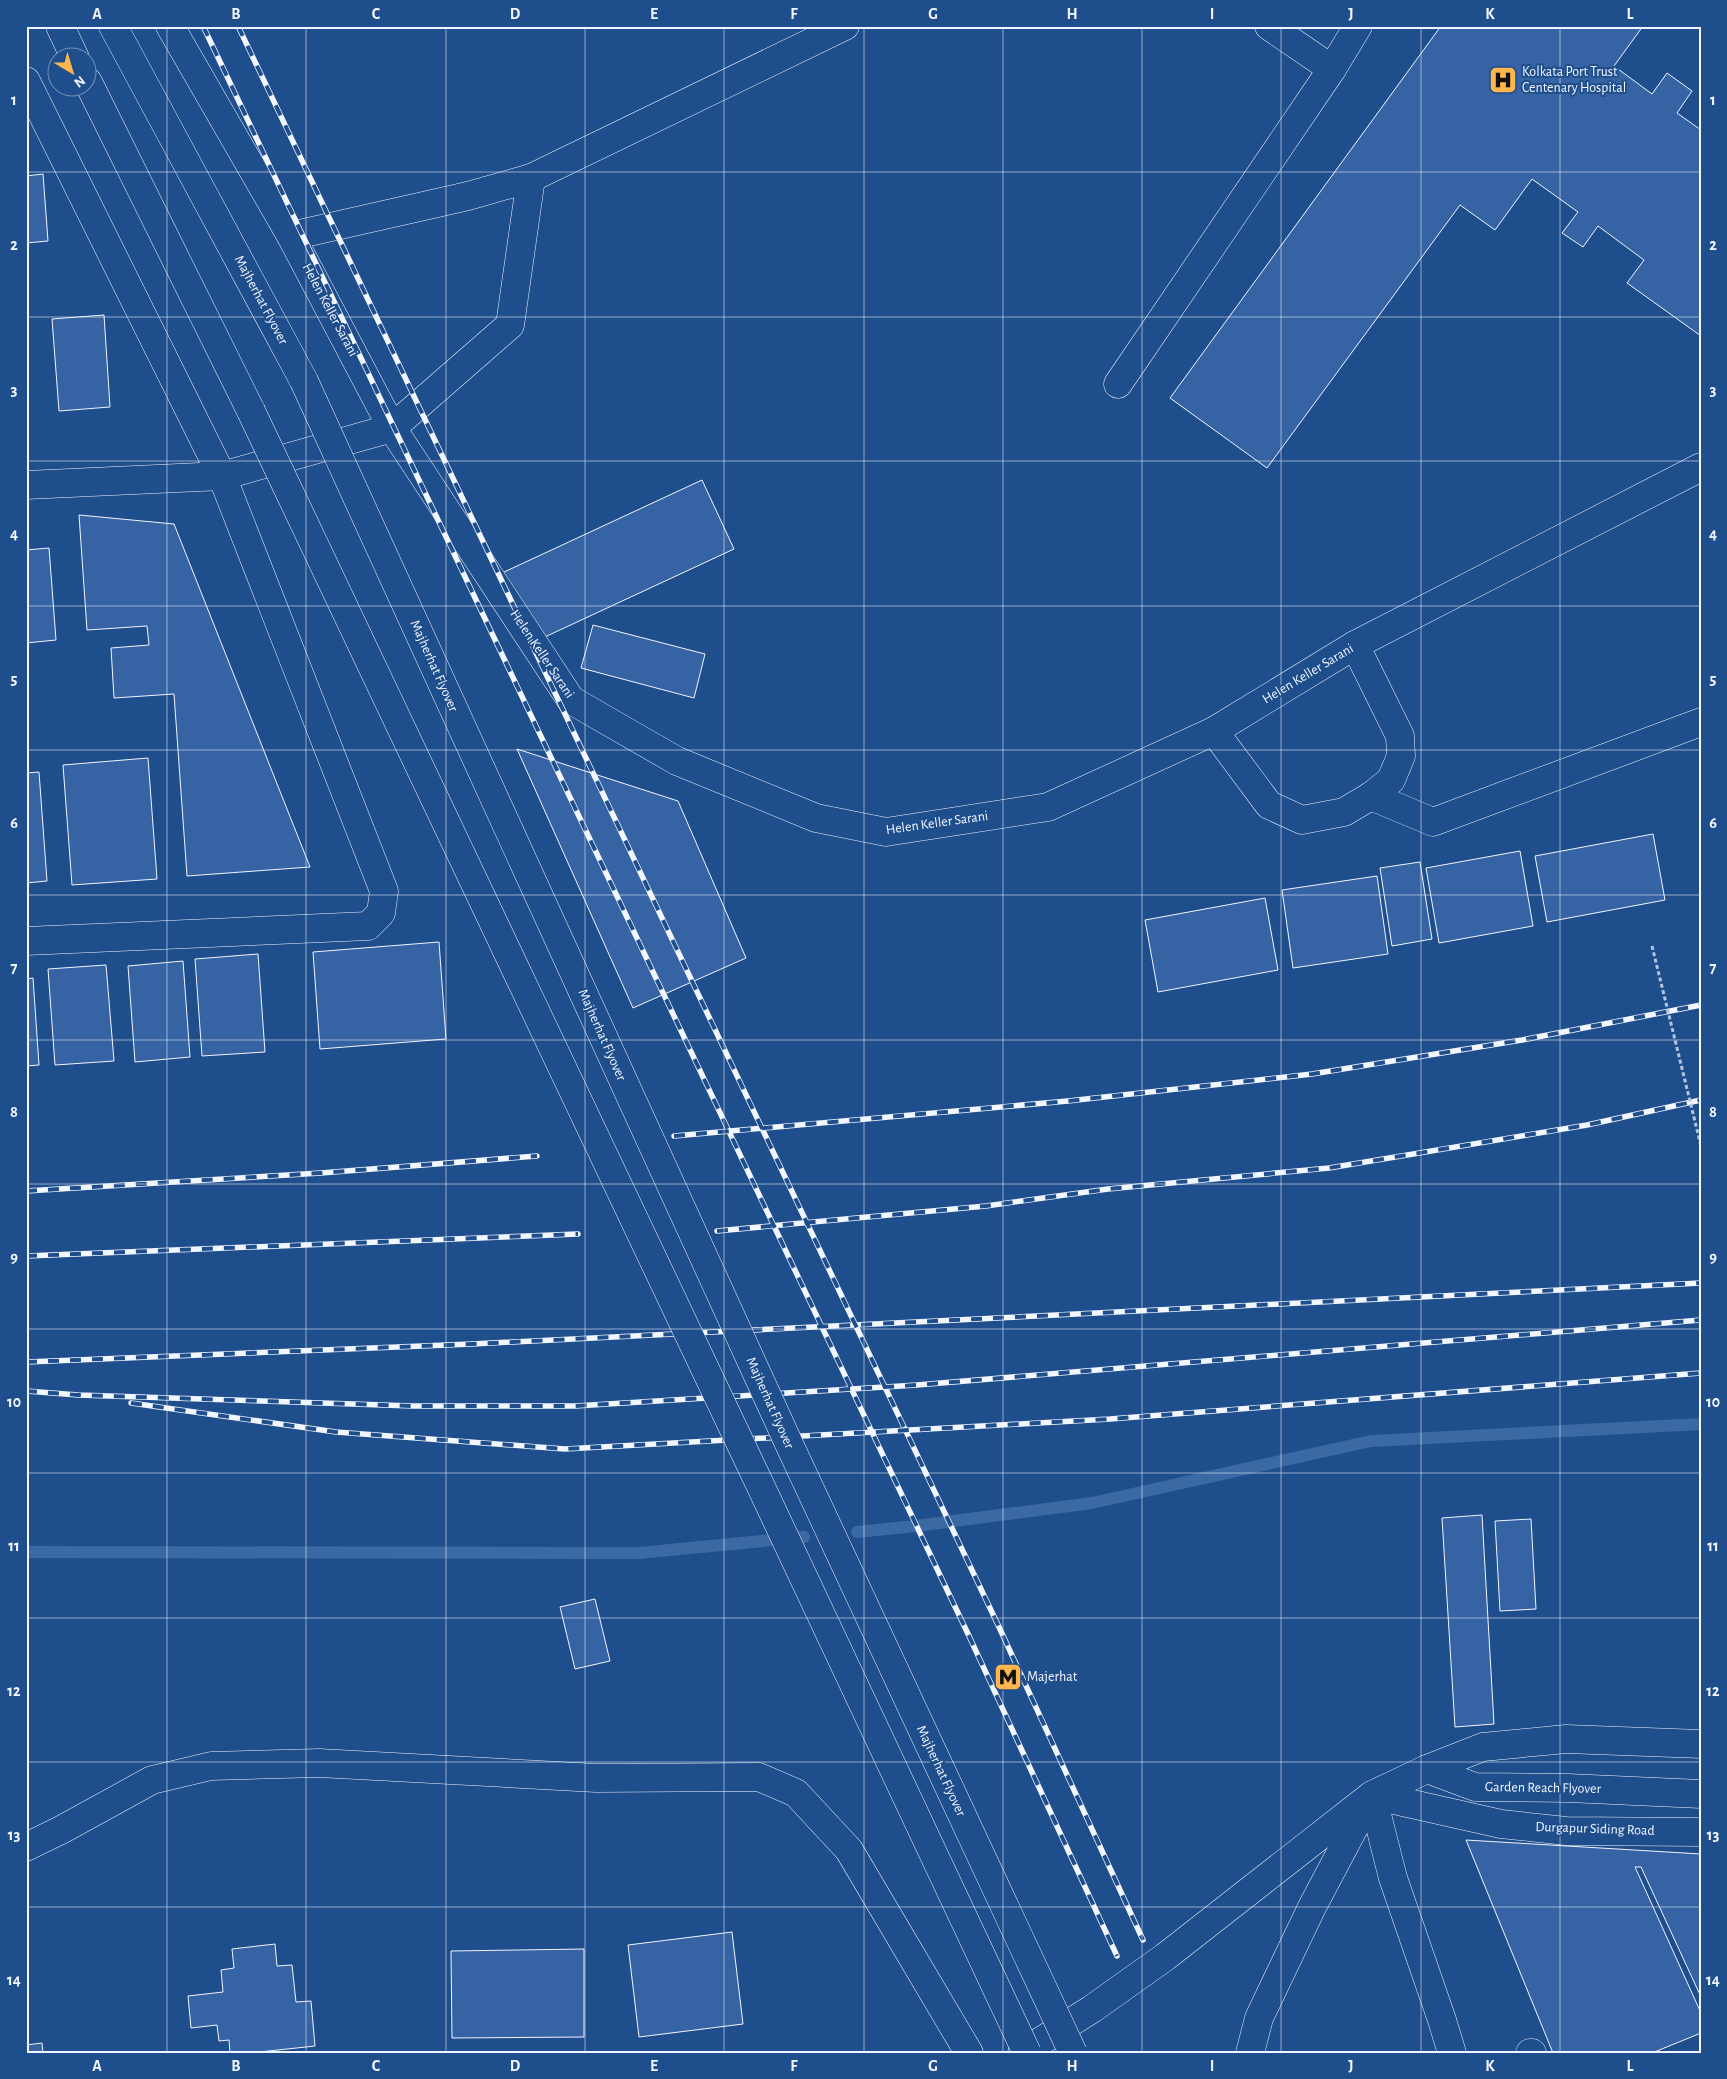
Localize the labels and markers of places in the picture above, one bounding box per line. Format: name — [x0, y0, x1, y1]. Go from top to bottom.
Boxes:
hospital icon: Kolkata Port Trust Centenary Hospital — [1488, 65, 1518, 95]
place label: Kolkata Port Trust Centenary Hospital — [1522, 65, 1626, 95]
metro station icon: Majerhat — [993, 1662, 1023, 1692]
place label: Majerhat — [1027, 1670, 1078, 1684]

